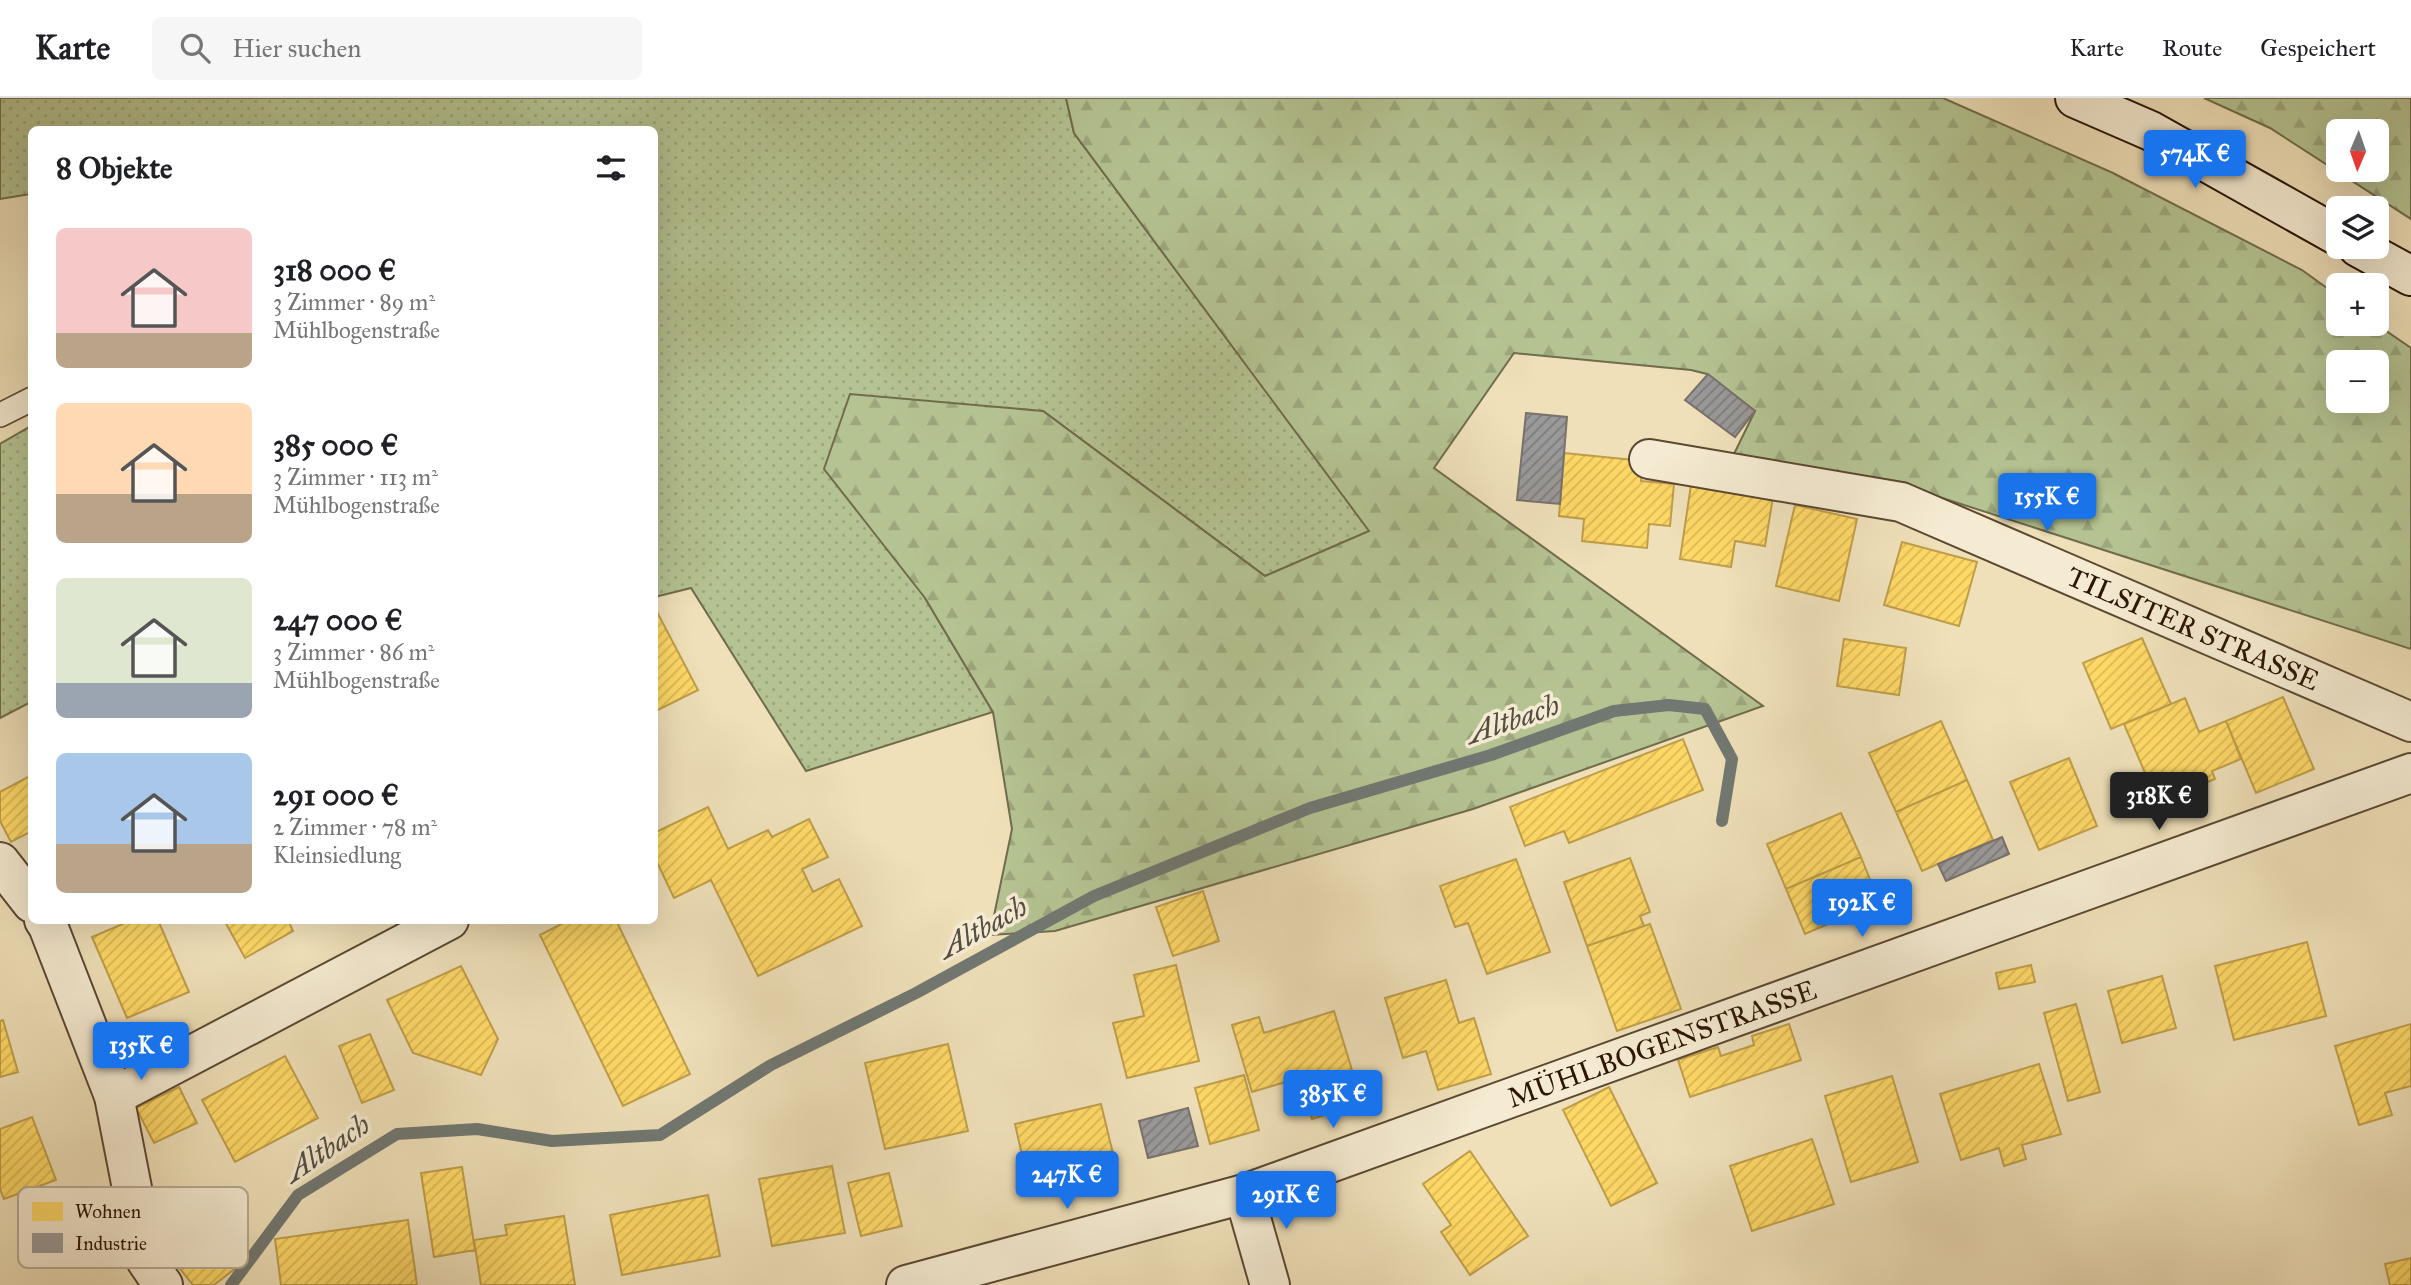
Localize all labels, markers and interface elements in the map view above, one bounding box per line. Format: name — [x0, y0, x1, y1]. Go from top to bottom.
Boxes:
search box — [152, 17, 642, 80]
text: Karte — [35, 28, 110, 68]
icon: search — [176, 29, 214, 67]
text: Hier suchen — [232, 32, 361, 64]
text: Karte — [2069, 33, 2124, 63]
text: Route — [2162, 33, 2222, 63]
text: Gespeichert — [2260, 33, 2376, 63]
north arrow — [2326, 119, 2389, 182]
map controls — [2326, 119, 2389, 413]
pin: 574K € — [2138, 130, 2252, 190]
text: 574K € — [2160, 139, 2230, 167]
icon: filters — [592, 149, 630, 187]
text: 8 Objekte — [56, 150, 173, 186]
button: layers — [2326, 196, 2389, 259]
text: 318 000 € — [273, 252, 396, 288]
icon: home — [112, 256, 196, 340]
button: + — [2326, 273, 2389, 336]
text: 3 Zimmer · 89 m² — [273, 288, 435, 316]
text: Mühlbogenstraße — [273, 316, 440, 344]
button: − — [2326, 350, 2389, 413]
text: 385 000 € — [273, 427, 398, 463]
icon: home — [112, 431, 196, 515]
text: 3 Zimmer · 113 m² — [273, 463, 438, 491]
pin: 155K € — [1990, 474, 2104, 533]
text: 155K € — [2014, 482, 2080, 510]
text: Mühlbogenstraße — [273, 491, 440, 519]
street label: TILSITER STRASSE — [2062, 559, 2325, 698]
text: 247 000 € — [273, 602, 403, 638]
icon: home — [112, 606, 196, 690]
text: 3 Zimmer · 86 m² — [273, 638, 435, 666]
text: Mühlbogenstraße — [273, 666, 440, 694]
water label: Altbach — [1459, 686, 1564, 753]
pin: 318K € — [2102, 772, 2216, 832]
text: 291 000 € — [273, 777, 399, 813]
icon: home — [112, 781, 196, 865]
text: 318K € — [2126, 781, 2192, 809]
text: 2 Zimmer · 78 m² — [273, 813, 437, 841]
text: Kleinsiedlung — [273, 841, 401, 869]
pin: 192K € — [1805, 880, 1919, 939]
water label: Altbach — [930, 888, 1034, 967]
text: 192K € — [1828, 888, 1896, 916]
street label: MÜHLBOGENSTRASSE — [1503, 972, 1821, 1116]
pin: 135K € — [84, 1023, 198, 1082]
text: 135K € — [109, 1031, 173, 1059]
pin: 385K € — [1276, 1070, 1390, 1130]
text: 385K € — [1299, 1079, 1367, 1107]
water label: Altbach — [275, 1106, 377, 1191]
pin: 247K € — [1010, 1152, 1124, 1211]
text: 247K € — [1032, 1160, 1102, 1188]
pin: 291K € — [1229, 1172, 1343, 1231]
text: 291K € — [1252, 1180, 1320, 1208]
legend — [18, 1187, 248, 1268]
text: Wohnen — [75, 1200, 141, 1223]
text: Industrie — [75, 1232, 147, 1255]

